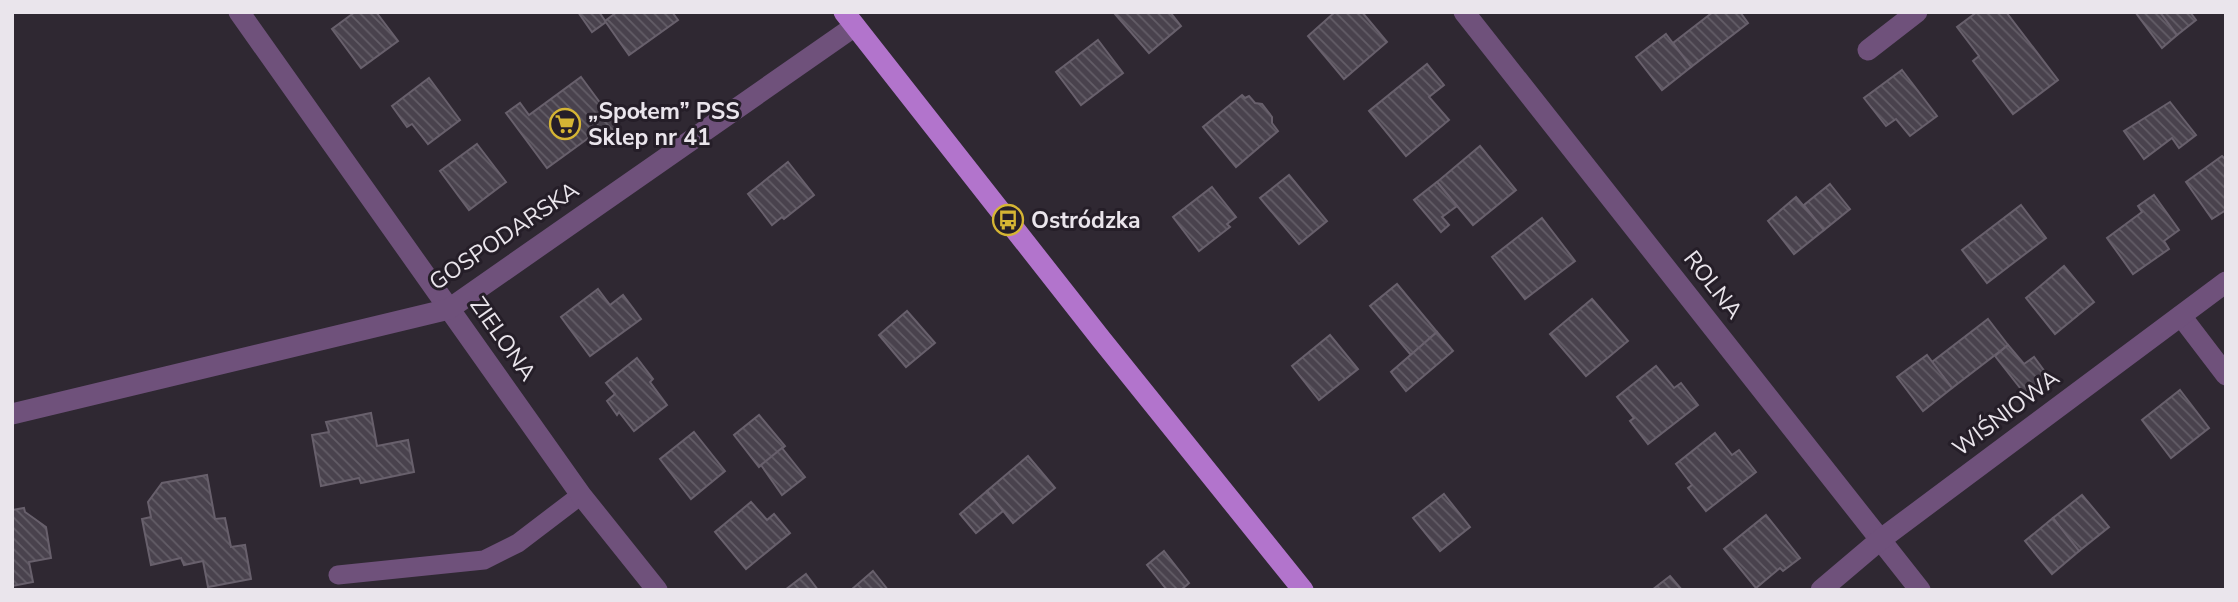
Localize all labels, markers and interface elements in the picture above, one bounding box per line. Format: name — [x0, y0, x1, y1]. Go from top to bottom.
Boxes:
place label: „Społem” PSS Sklep nr 41 — [588, 96, 740, 153]
supermarket icon: „Społem” PSS Sklep nr 41 — [548, 107, 582, 141]
street label: GOSPODARSKA — [423, 174, 585, 298]
bus stop icon: Ostródzka — [991, 203, 1025, 237]
place label: Ostródzka — [1031, 205, 1141, 236]
street label: ROLNA — [1676, 244, 1750, 326]
street label: ZIELONA — [463, 291, 543, 387]
street label: WIŚNIOWA — [1946, 362, 2066, 463]

